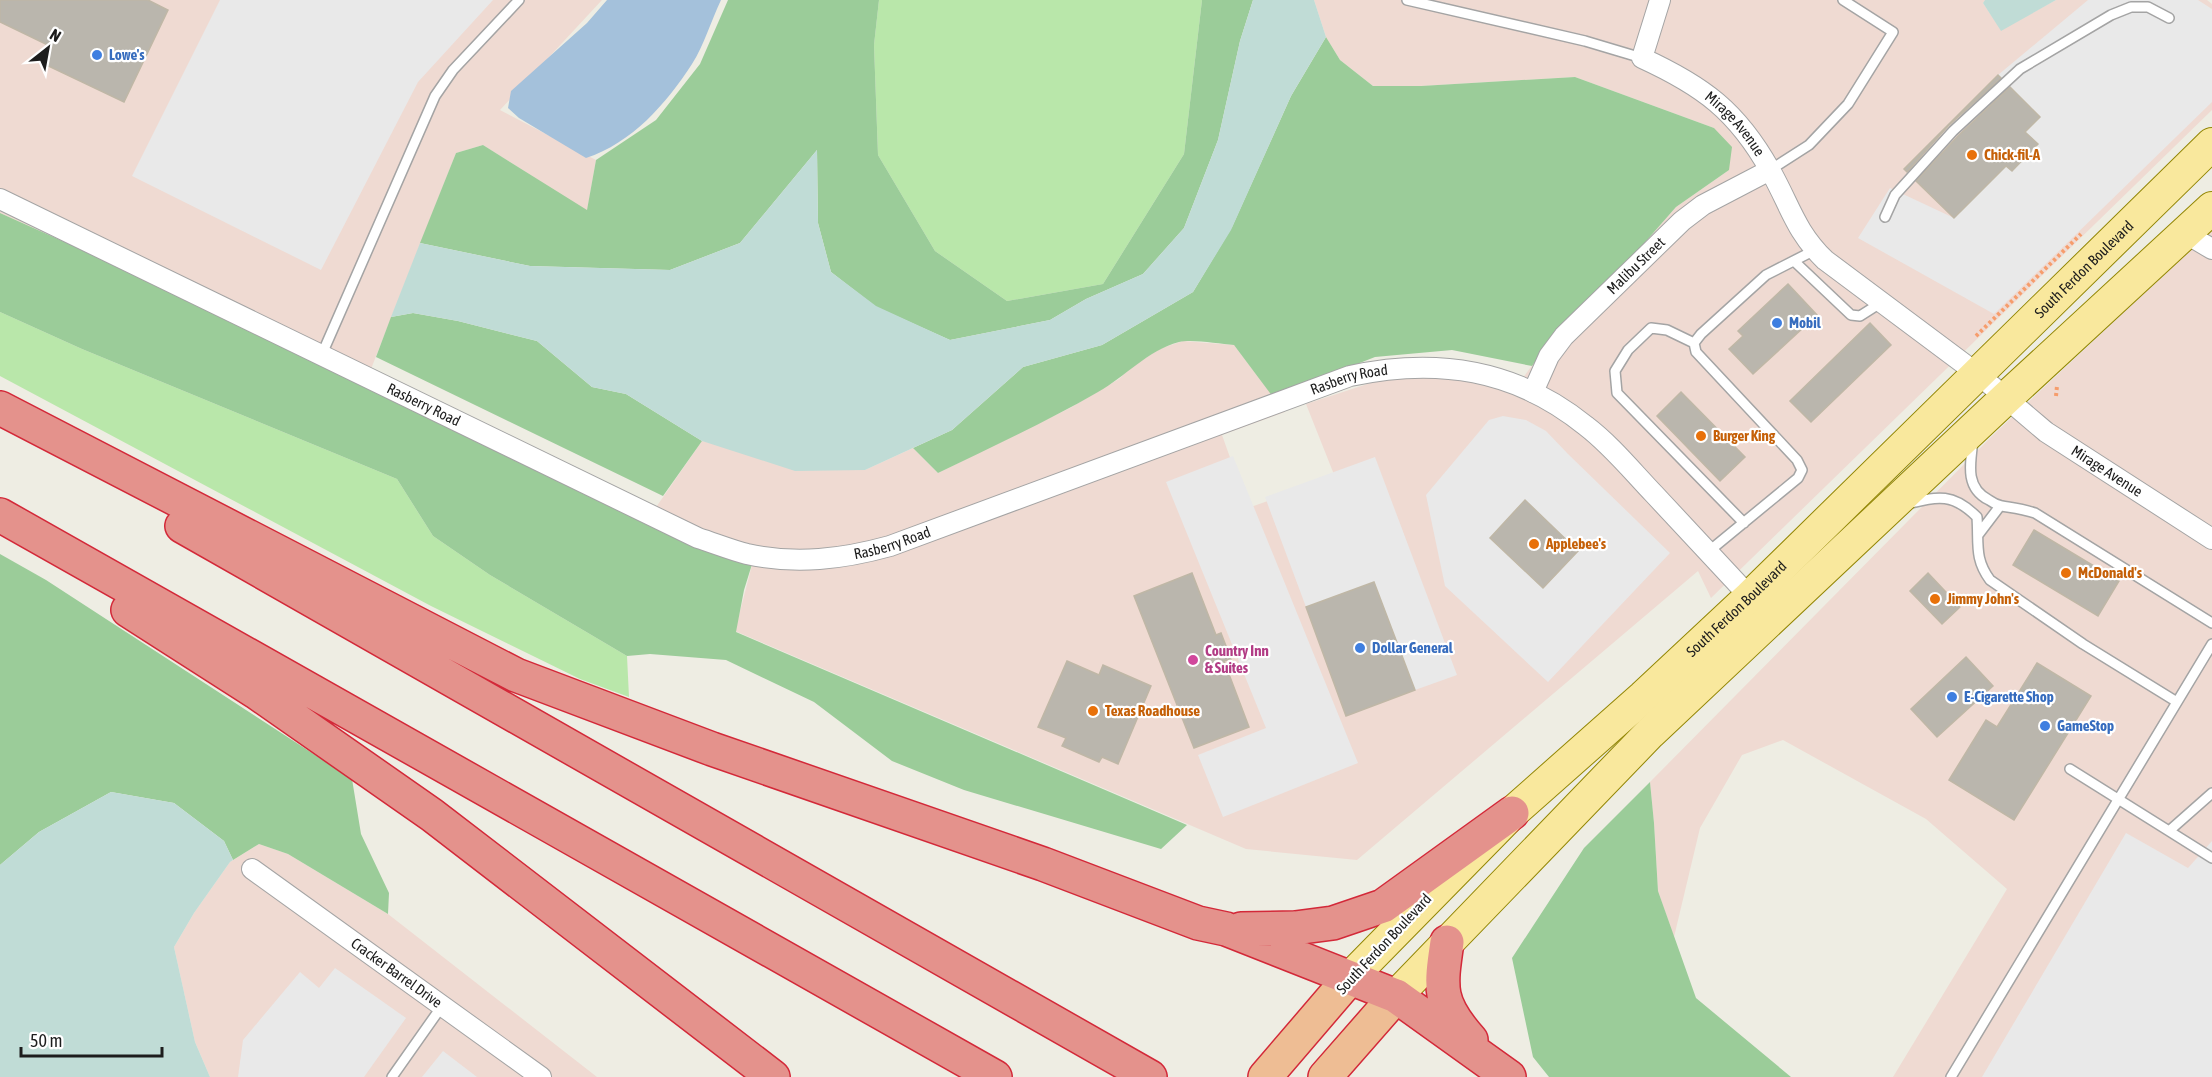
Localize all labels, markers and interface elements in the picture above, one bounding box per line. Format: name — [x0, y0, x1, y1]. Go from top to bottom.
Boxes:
north arrow — [18, 18, 78, 78]
text: N — [47, 25, 64, 45]
place label: Lowe's — [109, 46, 145, 63]
marker: Lowe's — [90, 48, 104, 62]
street label: Mirage Avenue — [1702, 88, 1769, 159]
place label: Chick-fil-A — [1984, 146, 2041, 163]
marker: Chick-fil-A — [1965, 148, 1979, 162]
street label: South Ferdon Boulevard — [2031, 217, 2137, 321]
street label: Malibu Street — [1603, 234, 1668, 297]
place label: Mobil — [1789, 314, 1822, 331]
marker: Mobil — [1770, 316, 1784, 330]
street label: Rasberry Road — [1308, 361, 1389, 398]
street label: Rasberry Road — [384, 379, 463, 429]
place label: Burger King — [1713, 427, 1776, 444]
marker: Burger King — [1694, 429, 1708, 443]
street label: Mirage Avenue — [2068, 442, 2146, 500]
street label: Rasberry Road — [852, 523, 933, 562]
place label: Applebee's — [1545, 535, 1607, 552]
marker: Applebee's — [1527, 537, 1541, 551]
street label: South Ferdon Boulevard — [1683, 557, 1790, 660]
place label: McDonald's — [2078, 564, 2143, 581]
marker: McDonald's — [2059, 566, 2073, 580]
place label: Jimmy John's — [1946, 590, 2020, 607]
marker: Jimmy John's — [1928, 592, 1942, 606]
place label: Dollar General — [1372, 639, 1454, 656]
marker: Dollar General — [1353, 641, 1367, 655]
place label: Country Inn & Suites — [1205, 642, 1269, 676]
marker: Country Inn & Suites — [1186, 653, 1200, 667]
place label: E-Cigarette Shop — [1964, 688, 2054, 705]
marker: E-Cigarette Shop — [1945, 690, 1959, 704]
place label: Texas Roadhouse — [1105, 702, 1200, 719]
marker: Texas Roadhouse — [1086, 704, 1100, 718]
place label: GameStop — [2057, 717, 2114, 734]
marker: GameStop — [2038, 719, 2052, 733]
street label: South Ferdon Boulevard — [1333, 890, 1435, 997]
street label: Cracker Barrel Drive — [348, 934, 446, 1011]
scale bar — [21, 1020, 162, 1058]
text: 50 m — [30, 1030, 62, 1051]

